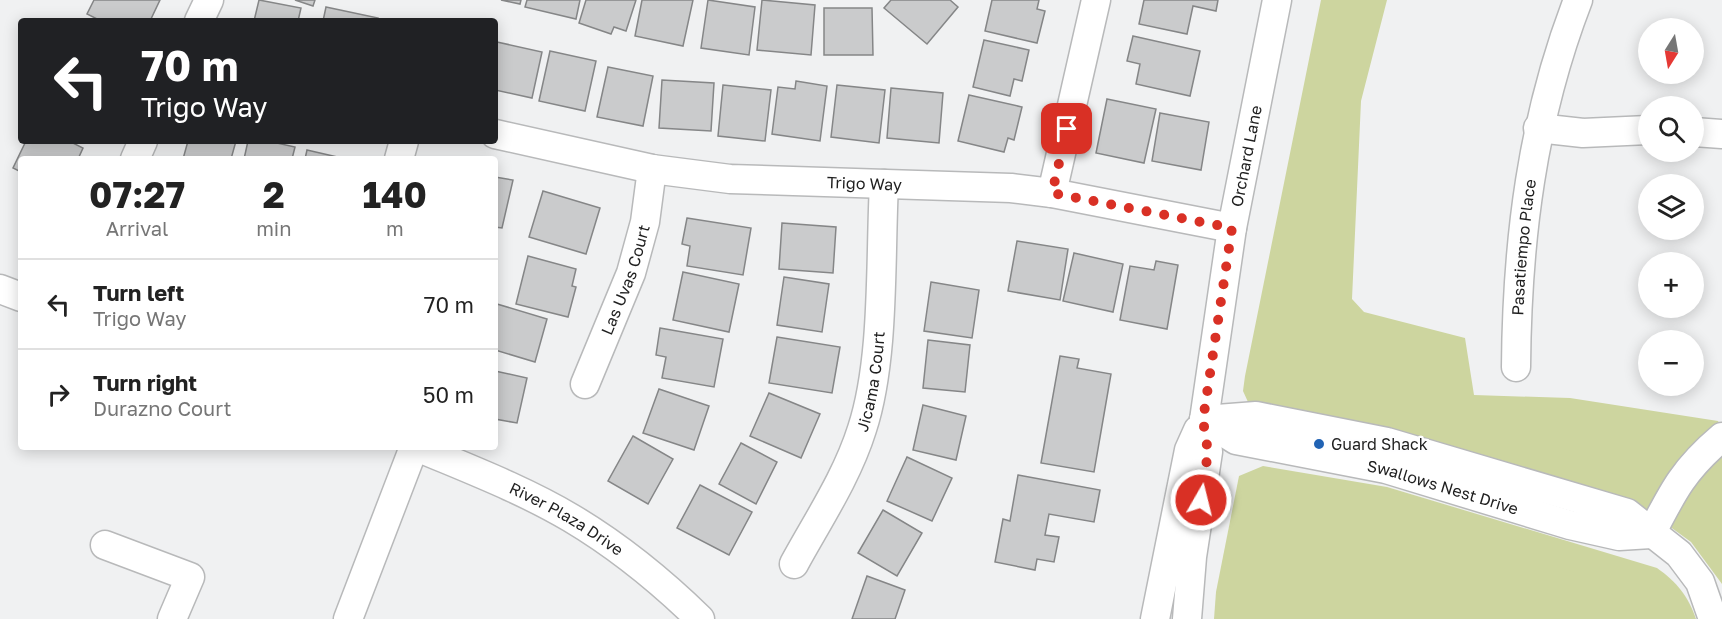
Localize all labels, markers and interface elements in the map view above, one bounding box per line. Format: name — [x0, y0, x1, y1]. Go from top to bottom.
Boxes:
north arrow — [1638, 18, 1704, 84]
map controls — [1638, 18, 1704, 396]
text: 70 m — [141, 40, 238, 90]
icon: left — [42, 42, 120, 120]
text: Trigo Way — [141, 91, 267, 123]
button: search — [1638, 96, 1704, 162]
pin — [1041, 103, 1092, 154]
street label: Orchard Lane — [1226, 104, 1266, 209]
icon: arrive — [1050, 112, 1083, 145]
street label: Trigo Way — [827, 172, 902, 195]
text: 07:27 — [89, 173, 185, 216]
text: 2 — [263, 173, 285, 216]
text: 140 — [363, 173, 427, 216]
button: layers — [1638, 174, 1704, 240]
street label: Pasatiempo Place — [1507, 178, 1540, 316]
text: Arrival — [106, 216, 168, 240]
text: min — [256, 216, 292, 240]
text: m — [386, 216, 404, 240]
street label: Las Uvas Court — [596, 222, 654, 338]
button: + — [1638, 252, 1704, 318]
text: Turn left — [93, 279, 184, 306]
icon: left — [42, 288, 75, 321]
text: 70 m — [424, 291, 474, 318]
text: Trigo Way — [93, 306, 187, 330]
button: − — [1638, 330, 1704, 396]
street label: Jicama Court — [852, 331, 889, 434]
text: Turn right — [93, 369, 197, 396]
icon: right — [42, 378, 75, 411]
text: 50 m — [423, 381, 474, 408]
text: Durazno Court — [93, 396, 231, 420]
place label: Guard Shack — [1331, 434, 1428, 454]
marker: Guard Shack — [1312, 437, 1326, 451]
street label: Swallows Nest Drive — [1366, 456, 1521, 519]
position arrow — [1169, 468, 1233, 532]
street label: River Plaza Drive — [506, 478, 627, 560]

